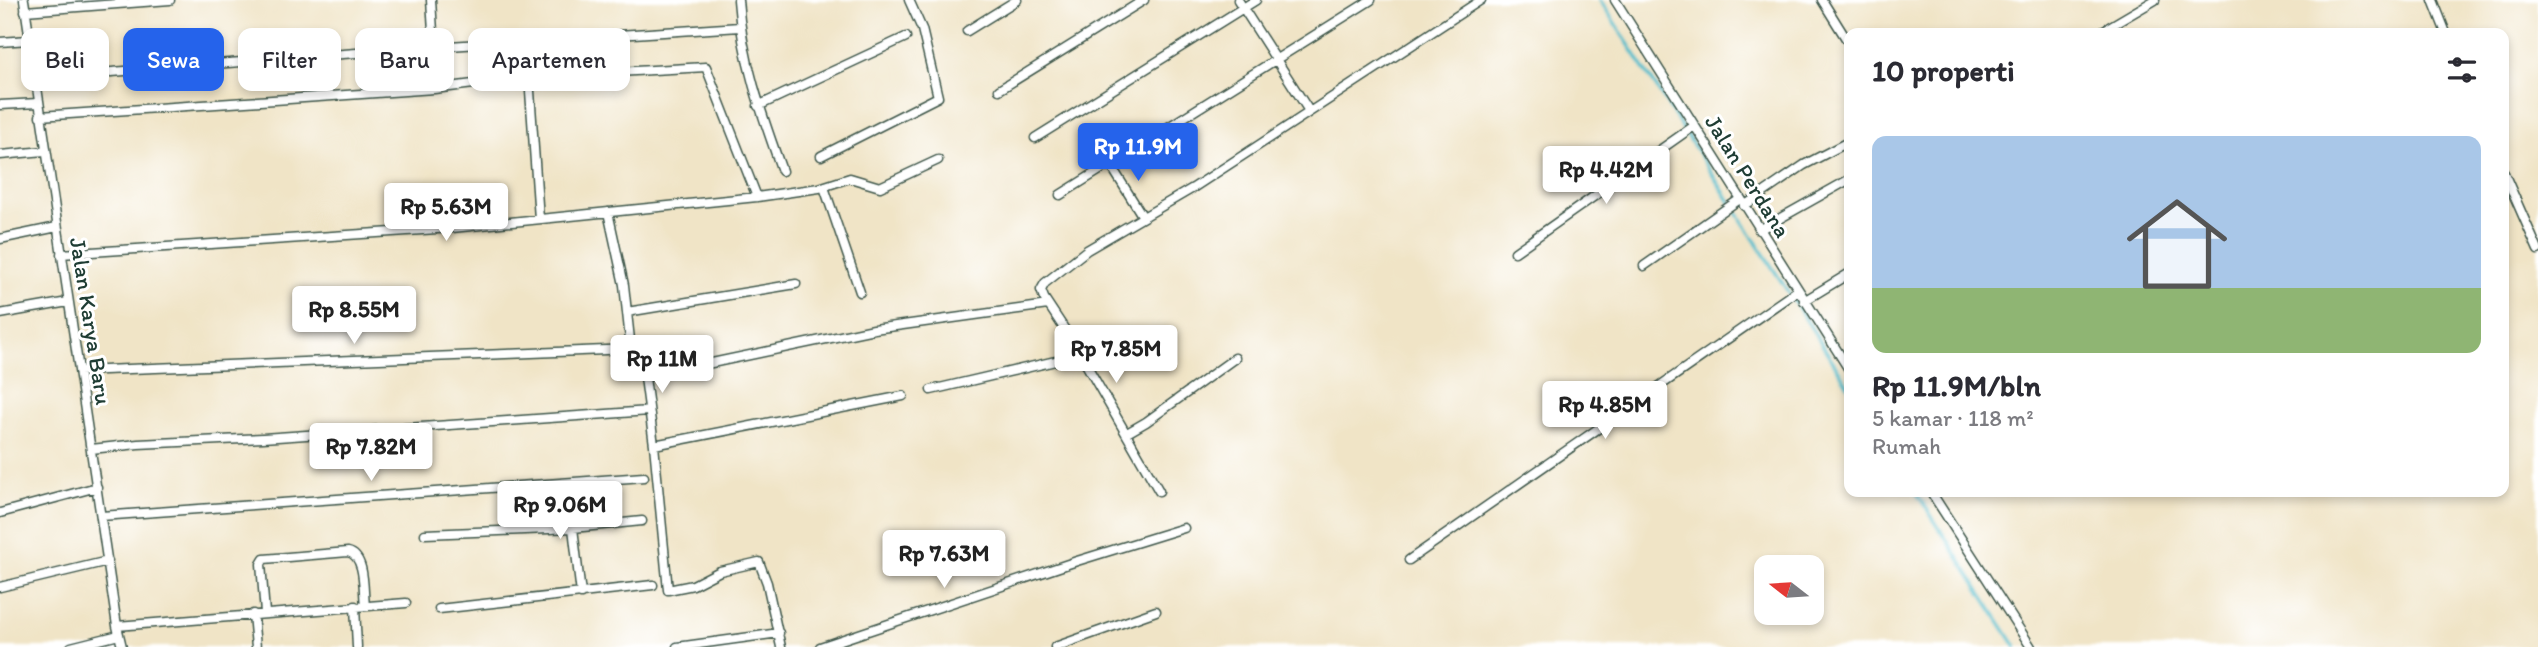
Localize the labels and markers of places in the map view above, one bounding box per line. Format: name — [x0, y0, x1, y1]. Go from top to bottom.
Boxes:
pin: Rp 11.9M — [1066, 124, 1210, 183]
pin: Rp 4.42M — [1534, 146, 1678, 206]
pin: Rp 5.63M — [374, 184, 518, 243]
pin: Rp 8.55M — [282, 286, 426, 346]
pin: Rp 7.85M — [1044, 326, 1188, 385]
pin: Rp 11M — [605, 336, 719, 395]
pin: Rp 4.85M — [1533, 382, 1677, 441]
pin: Rp 7.82M — [299, 424, 443, 483]
pin: Rp 9.06M — [488, 482, 632, 541]
pin: Rp 7.63M — [872, 530, 1016, 590]

